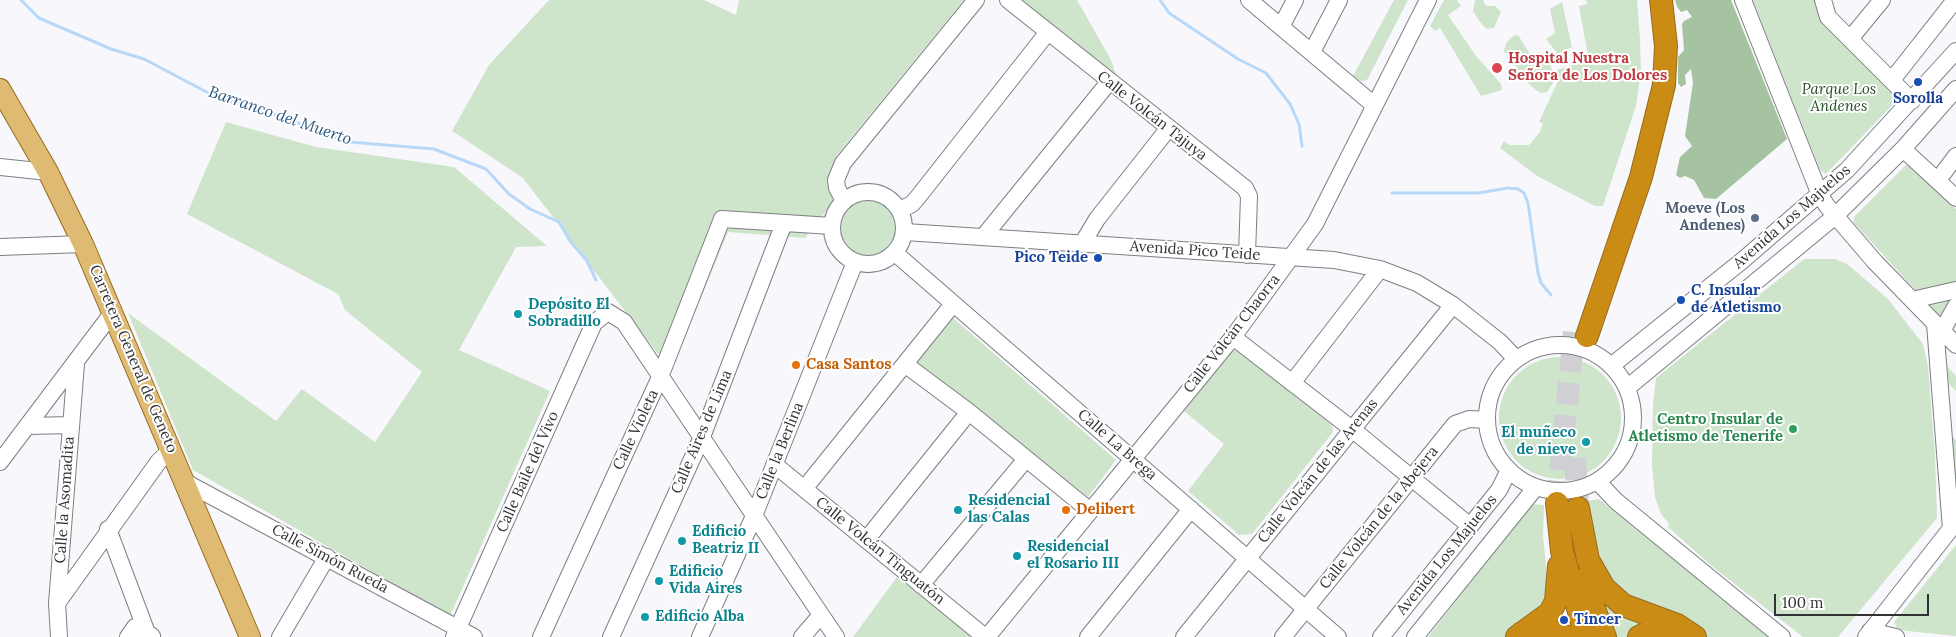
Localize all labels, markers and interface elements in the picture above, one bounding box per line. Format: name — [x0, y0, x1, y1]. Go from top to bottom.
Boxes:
place label: Hospital Nuestra Señora de Los Dolores — [1508, 50, 1667, 85]
marker: Hospital Nuestra Señora de Los Dolores — [1490, 61, 1504, 75]
street label: Calle Volcán Tajuya — [1093, 67, 1211, 165]
marker: Sorolla — [1912, 76, 1924, 88]
park label: Parque Los Andenes — [1802, 81, 1876, 116]
water label: Barranco del Muerto — [206, 82, 354, 150]
place label: Sorolla — [1893, 90, 1943, 108]
street label: Avenida Los Majuelos — [1730, 161, 1854, 273]
place label: Moeve (Los Andenes) — [1665, 200, 1745, 235]
marker: Moeve (Los Andenes) — [1749, 212, 1761, 224]
street label: Avenida Pico Teide — [1129, 237, 1261, 265]
place label: Pico Teide — [1014, 249, 1088, 267]
marker: Pico Teide — [1092, 252, 1104, 264]
street label: Carretera General de Geneto — [85, 262, 181, 456]
street label: Calle Volcán Chaorra — [1180, 271, 1284, 397]
place label: C. Insular de Atletismo — [1691, 282, 1781, 317]
marker: C. Insular de Atletismo — [1675, 294, 1687, 306]
place label: Depósito El Sobradillo — [528, 296, 610, 331]
marker: Depósito El Sobradillo — [512, 308, 524, 320]
place label: Casa Santos — [806, 356, 892, 374]
marker: Casa Santos — [790, 359, 802, 371]
street label: Calle Aires de Lima — [668, 367, 736, 497]
street label: Calle Violeta — [610, 387, 662, 473]
street label: Calle Volcán de las Arenas — [1254, 395, 1382, 547]
street label: Calle la Berlina — [752, 400, 808, 502]
street label: Calle La Brega — [1074, 406, 1160, 484]
street label: Calle Baile del Vivo — [493, 408, 563, 536]
place label: Centro Insular de Atletismo de Tenerife — [1628, 411, 1783, 446]
marker: Centro Insular de Atletismo de Tenerife — [1787, 423, 1799, 435]
place label: El muñeco de nieve — [1501, 424, 1576, 459]
street label: Calle la Asomadita — [52, 436, 78, 564]
marker: El muñeco de nieve — [1580, 436, 1592, 448]
street label: Calle Volcán de la Abejera — [1316, 443, 1442, 593]
street label: Avenida Los Majuelos — [1393, 491, 1501, 619]
place label: Residencial las Calas — [968, 492, 1050, 527]
street label: Calle Volcán Tinguatón — [812, 493, 948, 609]
place label: Delibert — [1076, 501, 1135, 519]
marker: Residencial las Calas — [952, 504, 964, 516]
marker: Delibert — [1060, 504, 1072, 516]
street label: Calle Simón Rueda — [269, 521, 391, 597]
place label: Edificio Beatriz II — [692, 523, 759, 558]
marker: Edificio Beatriz II — [676, 535, 688, 547]
place label: Residencial el Rosario III — [1027, 538, 1119, 573]
marker: Residencial el Rosario III — [1011, 550, 1023, 562]
place label: Edificio Vida Aires — [669, 563, 742, 598]
marker: Edificio Vida Aires — [653, 575, 665, 587]
scale bar — [1776, 584, 1931, 616]
text: 100 m — [1782, 593, 1823, 612]
place label: Edificio Alba — [655, 608, 744, 626]
marker: Edificio Alba — [639, 611, 651, 623]
place label: Tíncer — [1574, 611, 1621, 629]
marker: Tíncer — [1558, 614, 1570, 626]

